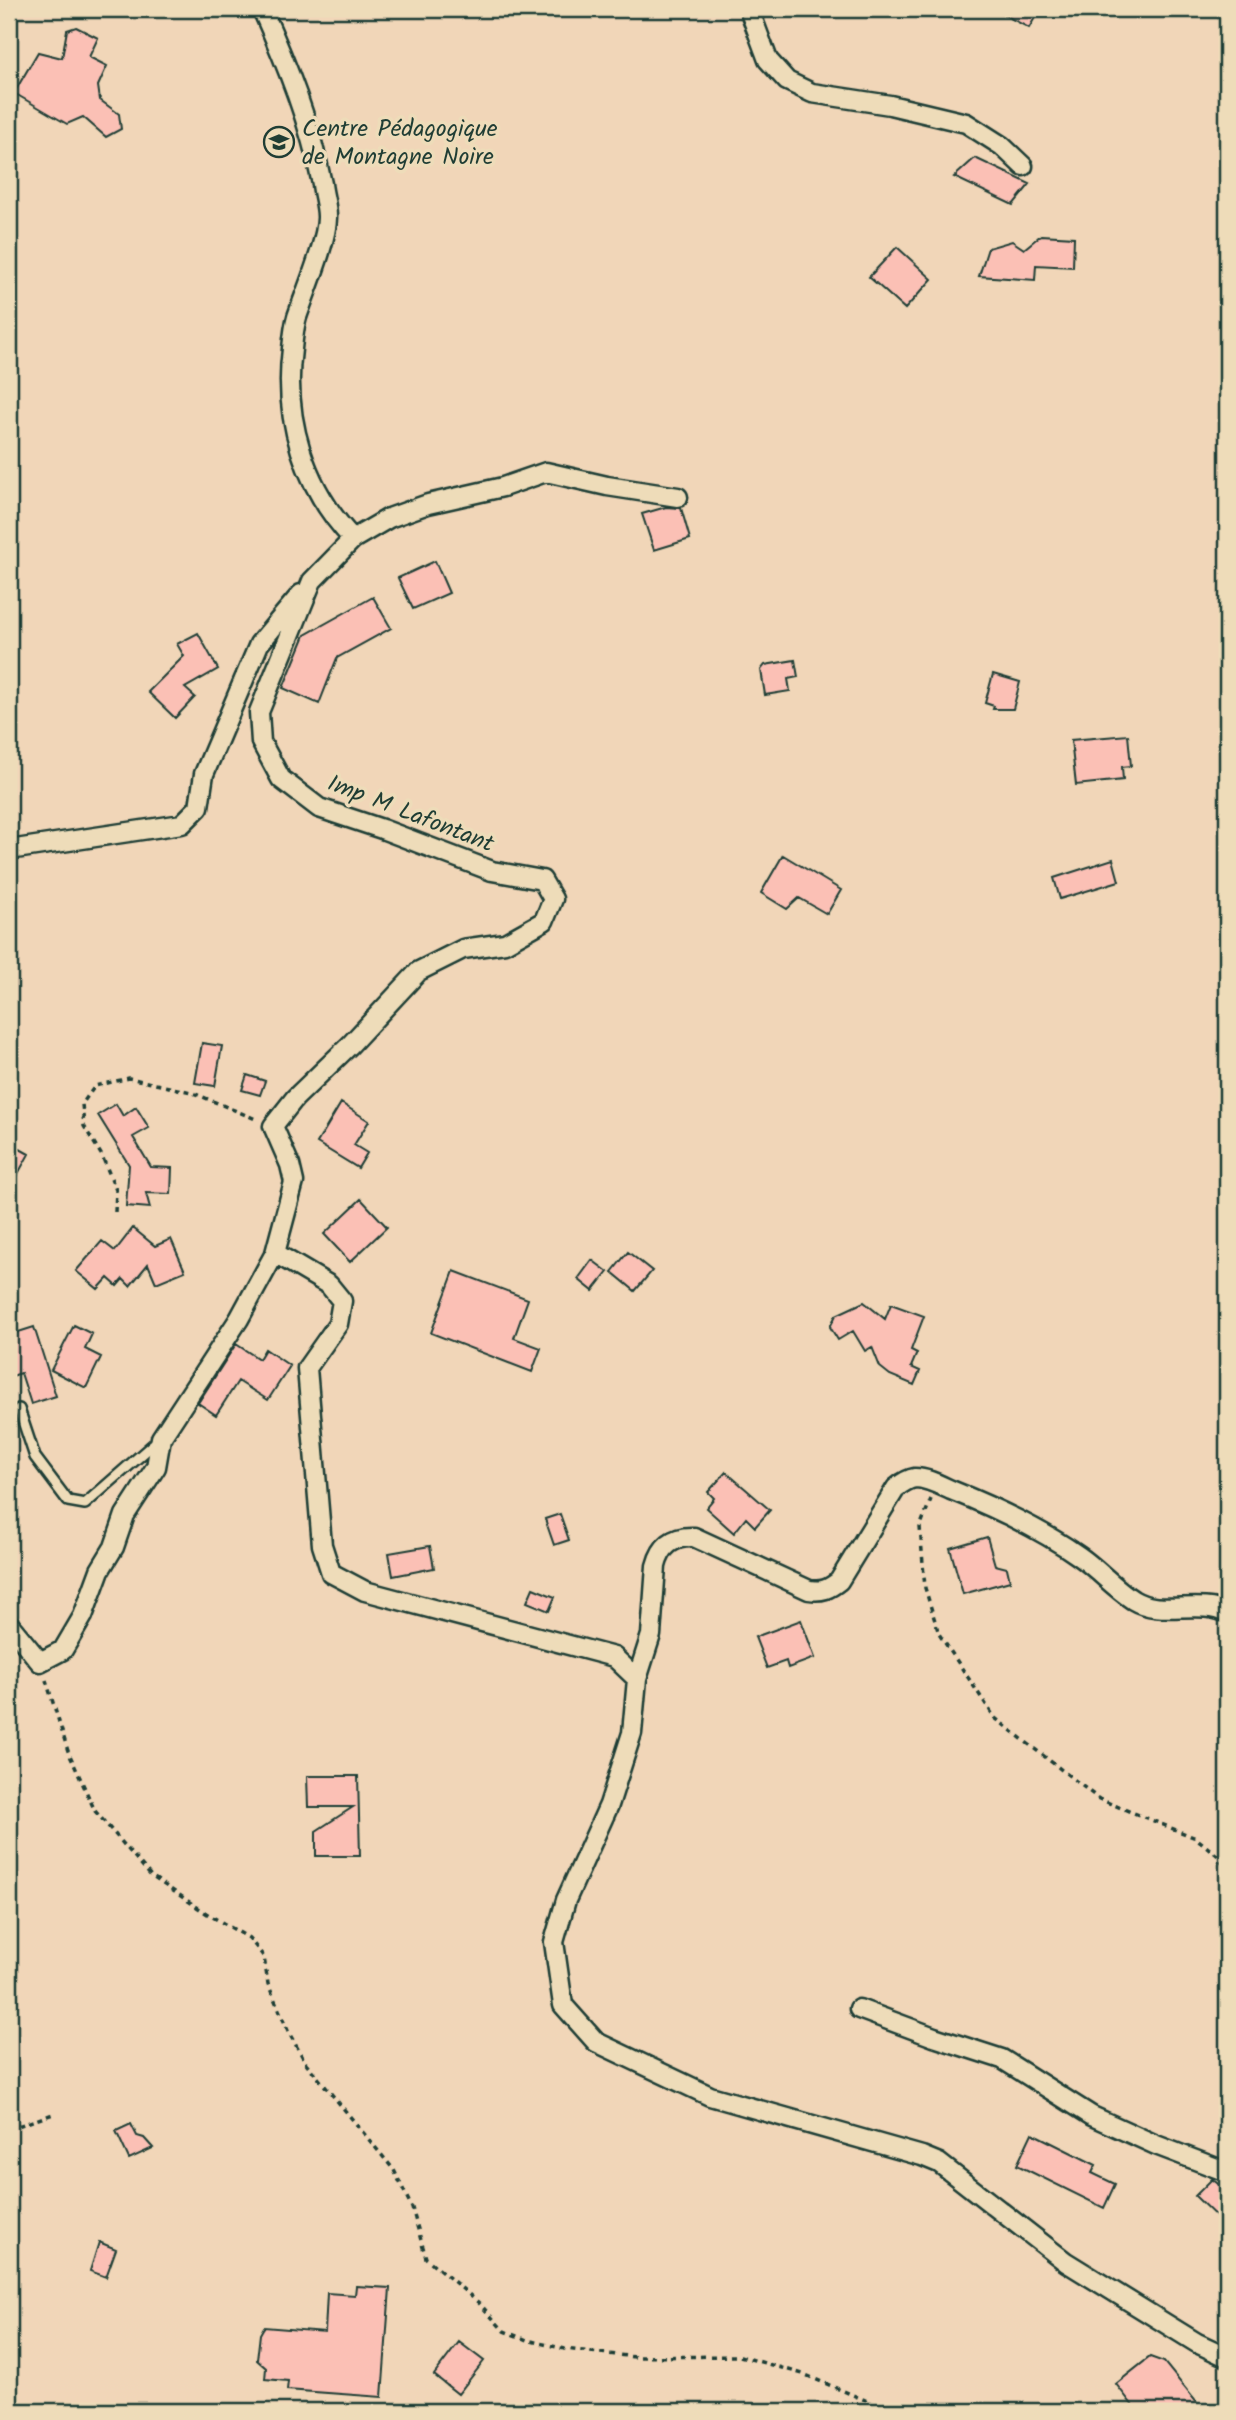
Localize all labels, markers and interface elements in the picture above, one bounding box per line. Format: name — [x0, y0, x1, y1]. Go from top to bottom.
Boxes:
place label: Centre Pédagogique de Montagne Noire — [302, 110, 498, 177]
school or university icon: Centre Pédagogique de Montagne Noire — [262, 125, 296, 159]
street label: Imp M Lafontant — [321, 765, 500, 864]

